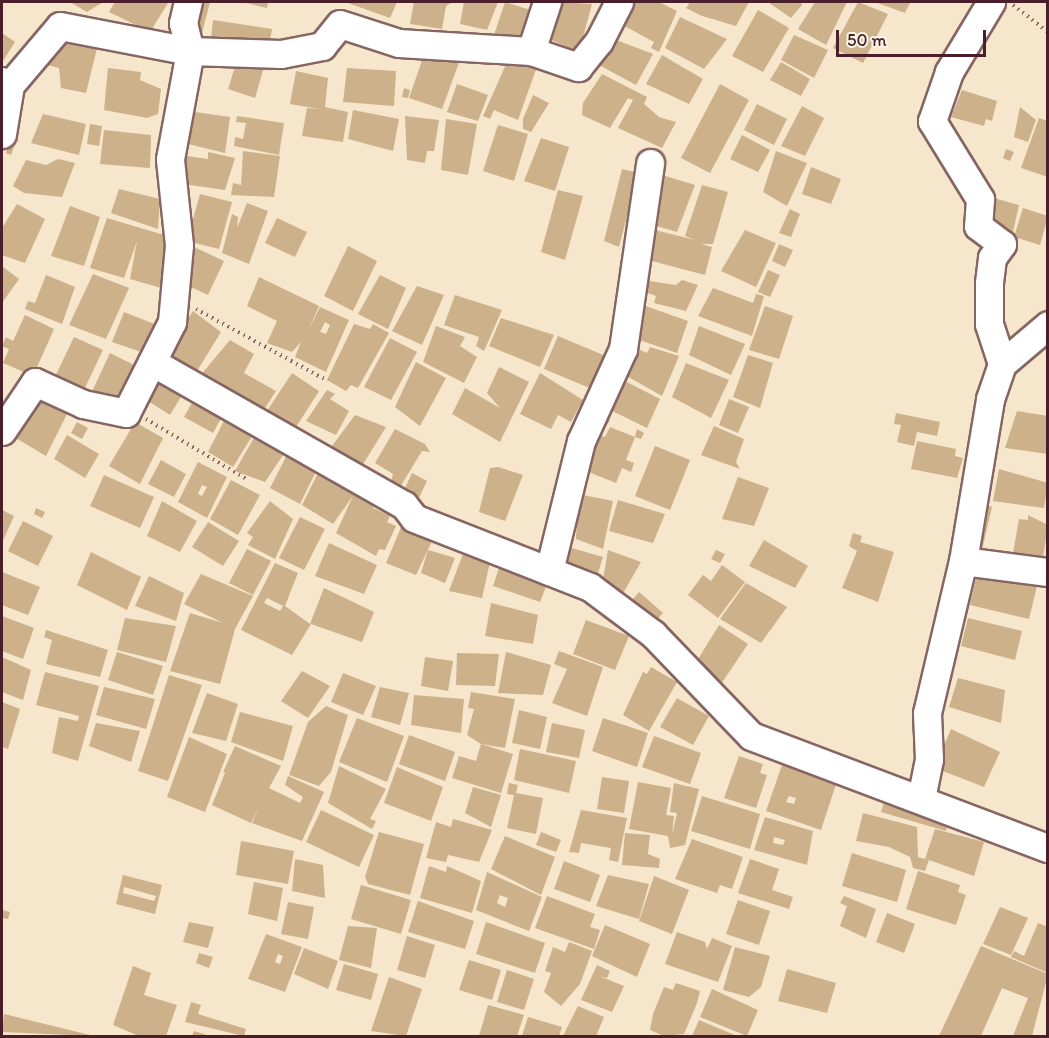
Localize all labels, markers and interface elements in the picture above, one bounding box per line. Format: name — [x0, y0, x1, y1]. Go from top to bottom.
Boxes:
scale bar — [839, 18, 989, 56]
text: 50 m — [847, 29, 887, 51]

